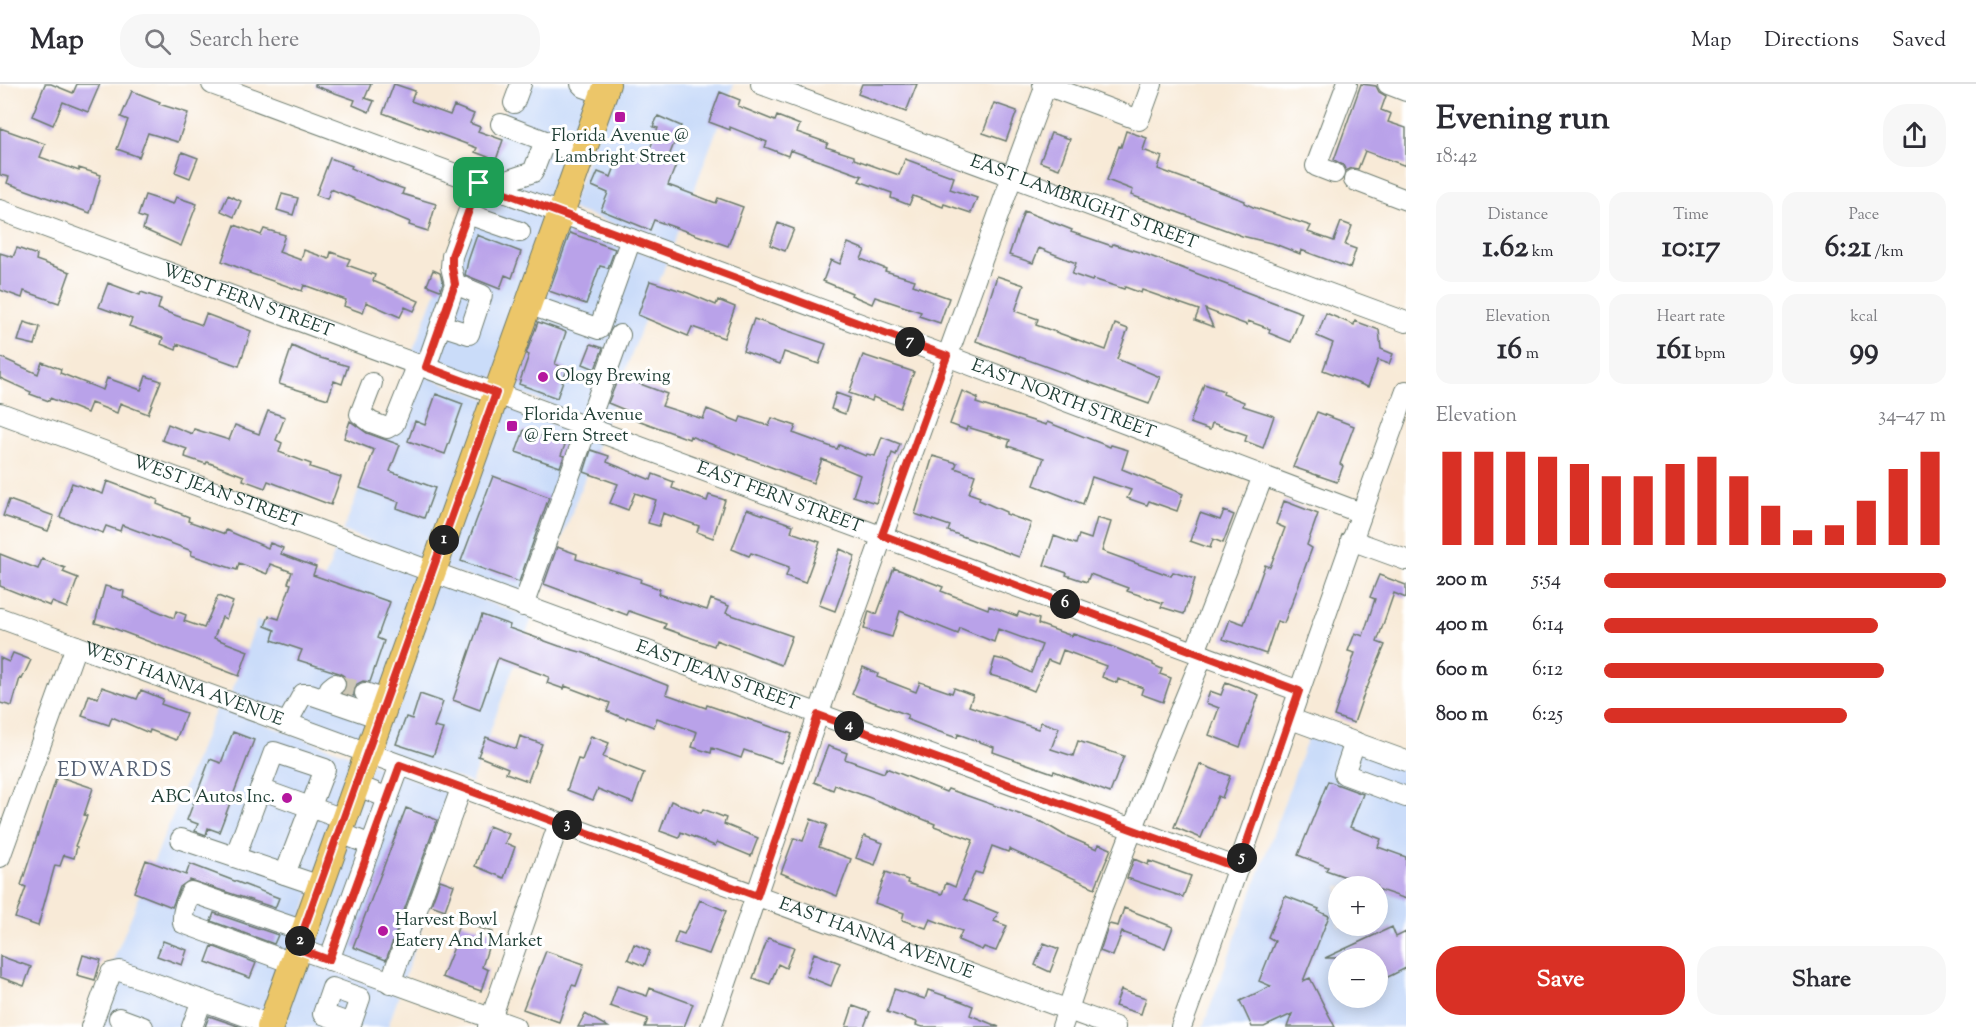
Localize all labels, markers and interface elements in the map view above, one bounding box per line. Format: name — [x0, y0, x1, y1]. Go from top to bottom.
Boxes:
search box — [120, 14, 540, 68]
text: Map — [30, 21, 84, 61]
icon: search — [141, 25, 174, 58]
text: Search here — [189, 25, 299, 57]
text: Map — [1691, 26, 1731, 56]
text: Directions — [1764, 26, 1859, 56]
text: Saved — [1892, 26, 1946, 56]
text: Evening run — [1436, 96, 1610, 144]
button: share — [1883, 104, 1946, 167]
marker: Florida Avenue @ Lambright Street — [613, 110, 627, 124]
place label: Florida Avenue @ Lambright Street — [551, 124, 689, 171]
text: 18:42 — [1436, 143, 1477, 172]
street label: EAST LAMBRIGHT STREET — [966, 149, 1202, 257]
pin — [453, 157, 504, 208]
icon: arrive — [462, 166, 495, 199]
text: Distance — [1488, 204, 1548, 227]
text: Time — [1673, 204, 1709, 227]
text: Pace — [1849, 204, 1879, 227]
text: 1.62 — [1482, 227, 1528, 270]
text: 10:17 — [1662, 227, 1720, 270]
text: 6:21 — [1825, 227, 1871, 270]
text: km — [1528, 241, 1554, 264]
text: /km — [1871, 241, 1904, 264]
street label: WEST FERN STREET — [158, 258, 337, 345]
text: Elevation — [1486, 306, 1550, 329]
text: Heart rate — [1657, 306, 1725, 329]
text: kcal — [1850, 306, 1878, 329]
pin: 7 — [895, 327, 925, 357]
text: 16 — [1497, 329, 1522, 372]
text: 161 — [1656, 329, 1691, 372]
text: 99 — [1849, 329, 1879, 372]
text: 7 — [906, 330, 914, 353]
text: m — [1522, 343, 1539, 366]
text: bpm — [1691, 343, 1726, 366]
street label: EAST NORTH STREET — [967, 353, 1159, 447]
place label: Ology Brewing — [555, 364, 671, 390]
marker: Ology Brewing — [536, 370, 550, 384]
text: Elevation — [1436, 402, 1517, 431]
text: 34–47 m — [1878, 402, 1946, 431]
place label: Florida Avenue @ Fern Street — [524, 403, 643, 450]
marker: Florida Avenue @ Fern Street — [505, 419, 519, 433]
street label: WEST JEAN STREET — [129, 450, 305, 536]
street label: EAST FERN STREET — [693, 456, 866, 541]
pin: 1 — [429, 525, 459, 555]
text: 1 — [441, 528, 447, 551]
text: 200 m — [1436, 566, 1487, 595]
text: 5:54 — [1532, 566, 1561, 595]
pin: 6 — [1050, 589, 1080, 619]
text: 6 — [1061, 592, 1069, 615]
text: 400 m — [1436, 611, 1488, 640]
text: 6:14 — [1532, 611, 1564, 640]
street label: EAST JEAN STREET — [632, 635, 803, 719]
street label: WEST HANNA AVENUE — [79, 637, 287, 734]
text: 600 m — [1436, 656, 1488, 685]
text: 6:12 — [1532, 656, 1563, 685]
text: 800 m — [1436, 701, 1488, 730]
text: 6:25 — [1532, 701, 1563, 730]
pin: 4 — [834, 711, 864, 741]
text: 4 — [845, 714, 853, 737]
district label: EDWARDS — [57, 757, 173, 786]
place label: ABC Autos Inc. — [151, 785, 275, 811]
marker: ABC Autos Inc. — [280, 791, 294, 805]
pin: 3 — [552, 810, 582, 840]
text: 3 — [564, 813, 570, 836]
pin: 5 — [1227, 843, 1257, 873]
text: 5 — [1239, 846, 1245, 869]
map controls — [1328, 876, 1388, 1008]
button: + — [1328, 876, 1388, 936]
street label: EAST HANNA AVENUE — [775, 892, 977, 987]
place label: Harvest Bowl Eatery And Market — [395, 908, 542, 955]
marker: Harvest Bowl Eatery And Market — [376, 924, 390, 938]
pin: 2 — [285, 926, 315, 956]
text: 2 — [296, 929, 304, 952]
button: Save — [1436, 946, 1685, 1015]
button: Share — [1697, 946, 1946, 1015]
button: − — [1328, 948, 1388, 1008]

